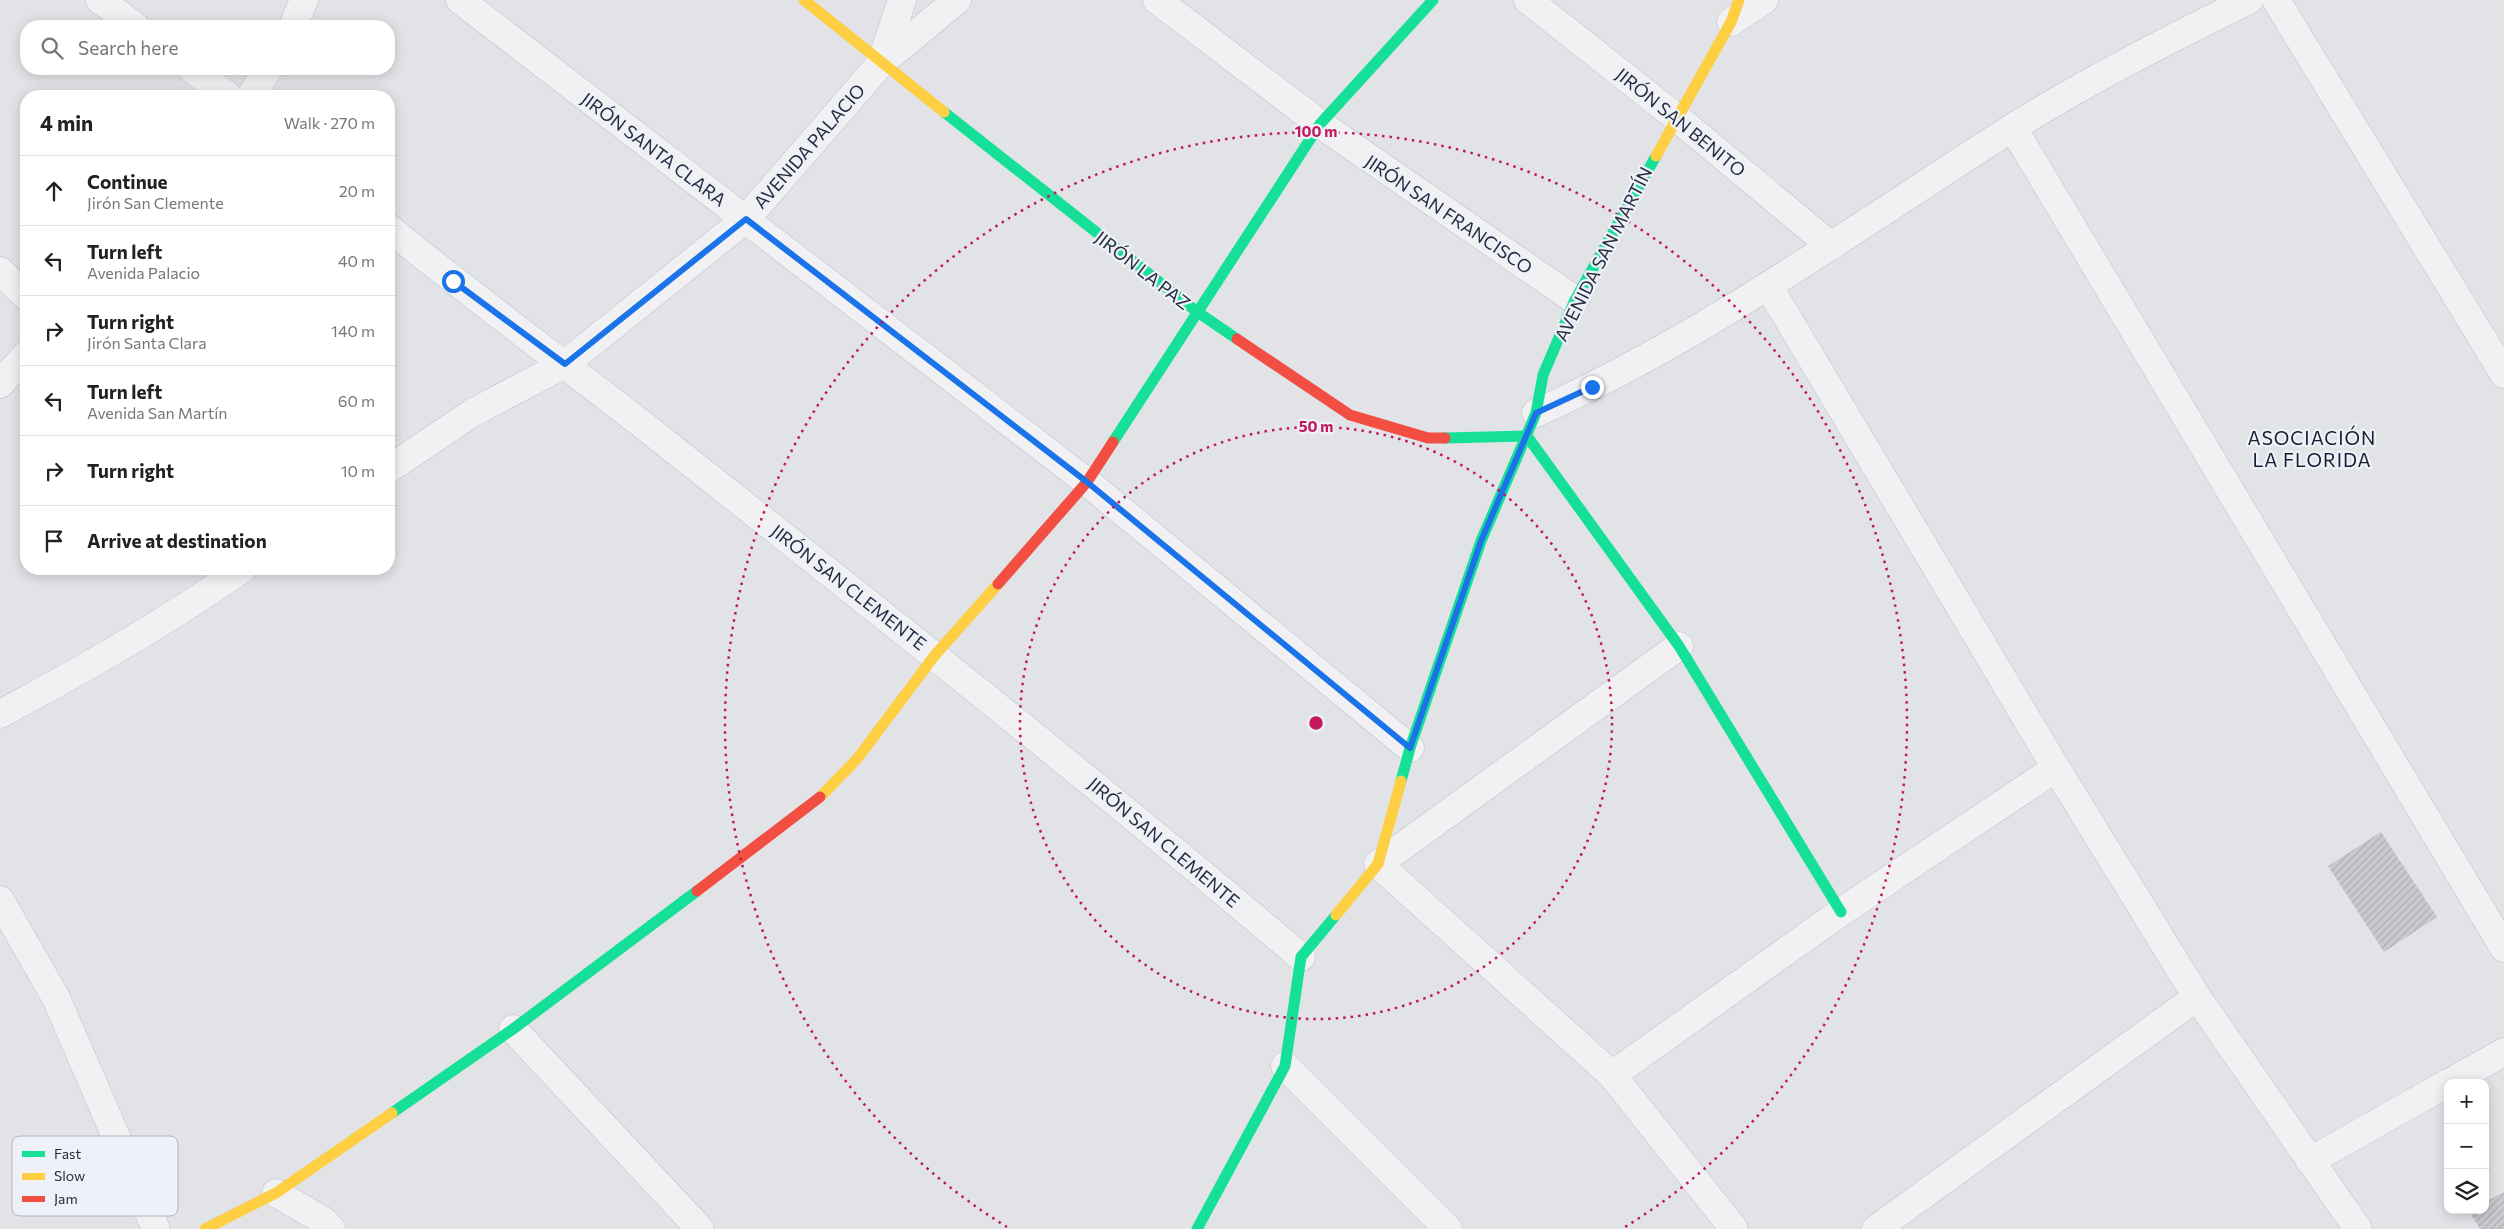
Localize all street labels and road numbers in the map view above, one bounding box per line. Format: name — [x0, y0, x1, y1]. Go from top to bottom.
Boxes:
street label: JIRÓN SAN BENITO — [1612, 63, 1750, 181]
street label: AVENIDA PALACIO — [749, 79, 869, 213]
street label: JIRÓN SANTA CLARA — [577, 87, 731, 211]
street label: JIRÓN SAN FRANCISCO — [1361, 150, 1537, 278]
street label: AVENIDA SAN MARTÍN — [1549, 163, 1657, 345]
street label: JIRÓN LA PAZ — [1091, 226, 1195, 314]
street label: JIRÓN SAN CLEMENTE — [767, 520, 931, 654]
street label: JIRÓN SAN CLEMENTE — [1084, 772, 1244, 912]

